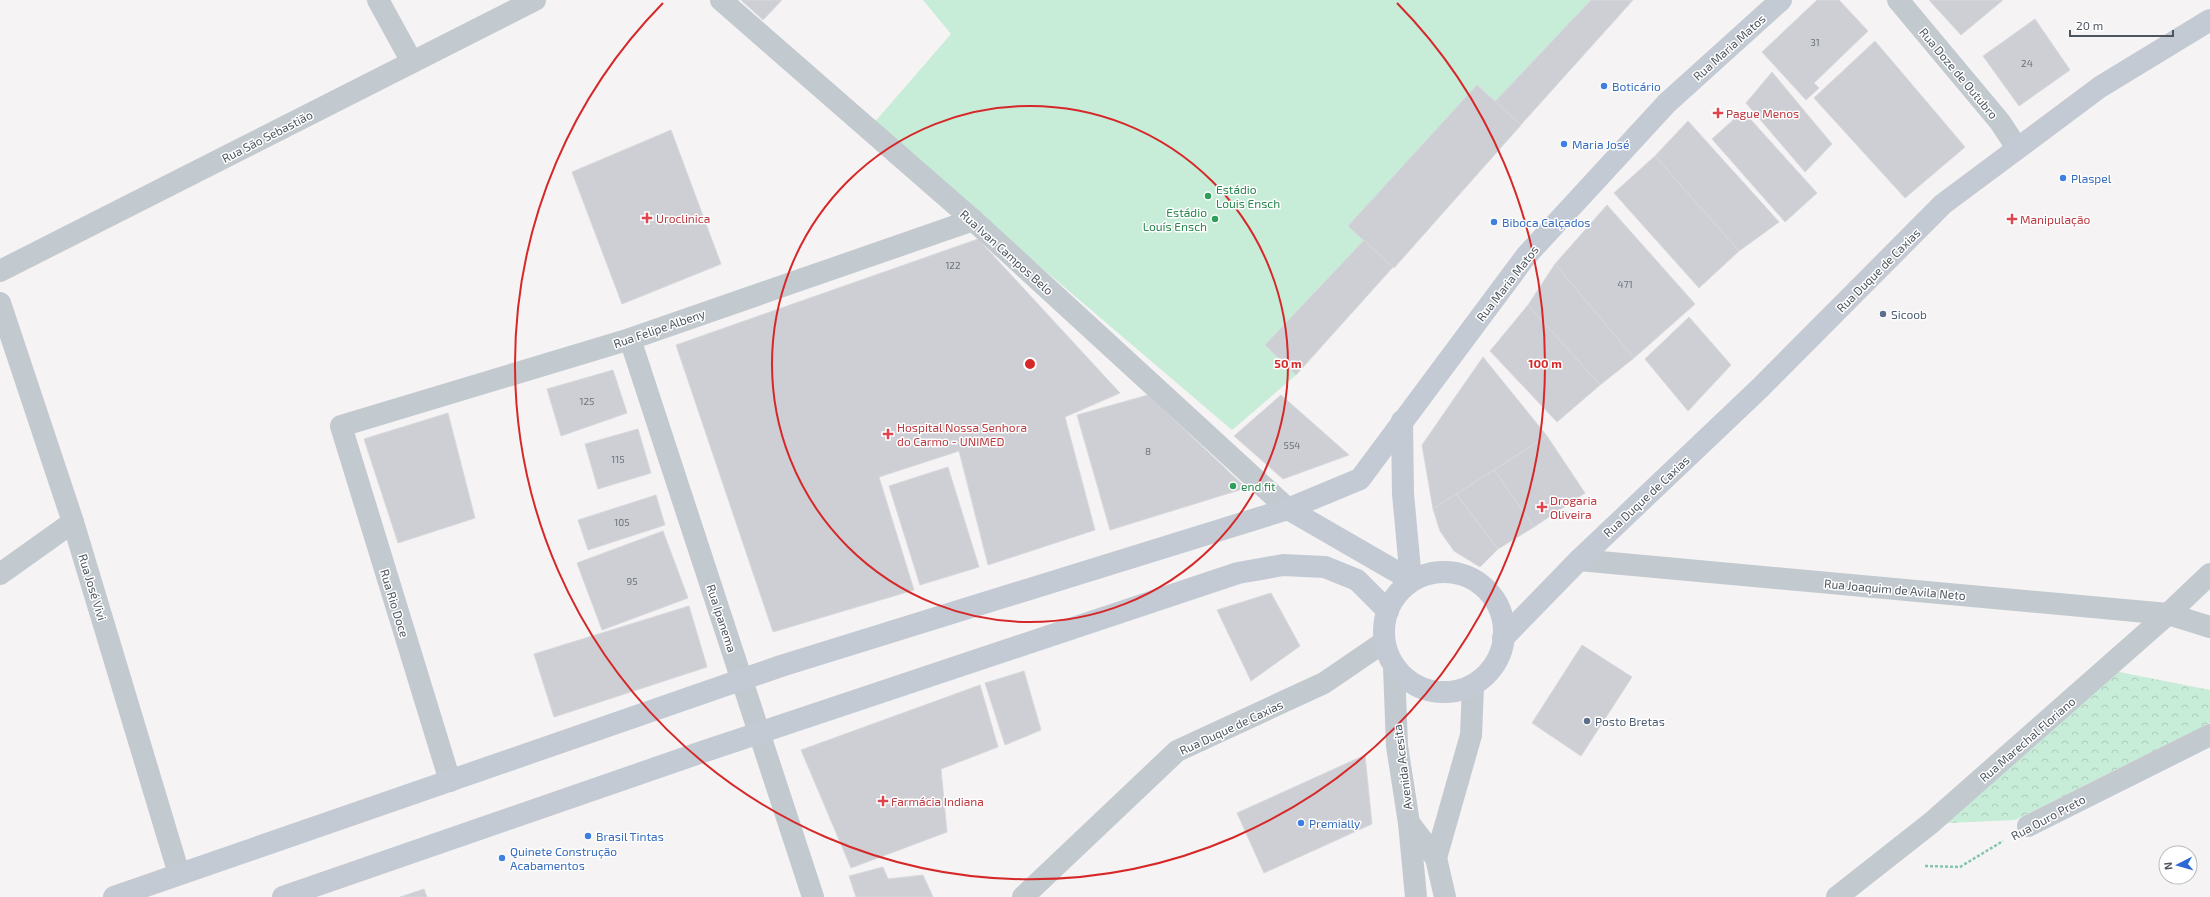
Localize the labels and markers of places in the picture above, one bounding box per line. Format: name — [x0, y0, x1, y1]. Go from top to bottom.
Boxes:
place label: Boticário — [1612, 79, 1661, 93]
marker: Boticário — [1599, 81, 1609, 91]
place label: Pague Menos — [1726, 106, 1799, 120]
marker: Pague Menos — [1713, 108, 1723, 118]
place label: Maria José — [1572, 137, 1629, 151]
marker: Maria José — [1559, 139, 1569, 149]
place label: Plaspel — [2071, 171, 2112, 185]
marker: Plaspel — [2058, 173, 2068, 183]
place label: Estádio Louis Ensch — [1216, 182, 1280, 210]
marker: Estádio Louis Ensch — [1203, 191, 1213, 201]
place label: Estádio Louís Ensch — [1143, 205, 1207, 233]
place label: Uroclinica — [656, 211, 710, 225]
marker: Uroclinica — [641, 212, 653, 224]
place label: Manipulação — [2020, 212, 2090, 227]
marker: Estádio Louís Ensch — [1210, 214, 1220, 224]
marker: Manipulação — [2007, 214, 2017, 224]
place label: Biboca Calçados — [1502, 215, 1590, 230]
marker: Biboca Calçados — [1489, 217, 1499, 227]
place label: Sicoob — [1891, 307, 1927, 321]
marker: Sicoob — [1878, 309, 1888, 319]
centre of rings — [1023, 357, 1037, 371]
place label: Hospital Nossa Senhora do Carmo - UNIMED — [897, 420, 1027, 448]
marker: Hospital Nossa Senhora do Carmo - UNIMED — [882, 428, 894, 440]
place label: end fit — [1241, 479, 1276, 493]
marker: end fit — [1228, 481, 1238, 491]
place label: Drogaria Oliveira — [1550, 493, 1597, 521]
marker: Drogaria Oliveira — [1537, 502, 1547, 512]
place label: Posto Bretas — [1595, 714, 1665, 728]
marker: Posto Bretas — [1582, 716, 1592, 726]
place label: Farmácia Indiana — [891, 794, 984, 808]
marker: Farmácia Indiana — [878, 796, 888, 806]
place label: Premially — [1309, 816, 1361, 830]
marker: Premially — [1296, 818, 1306, 828]
place label: Brasil Tintas — [596, 829, 664, 843]
marker: Brasil Tintas — [583, 831, 593, 841]
place label: Quinete Construção Acabamentos — [510, 844, 617, 872]
marker: Quinete Construção Acabamentos — [497, 853, 507, 863]

